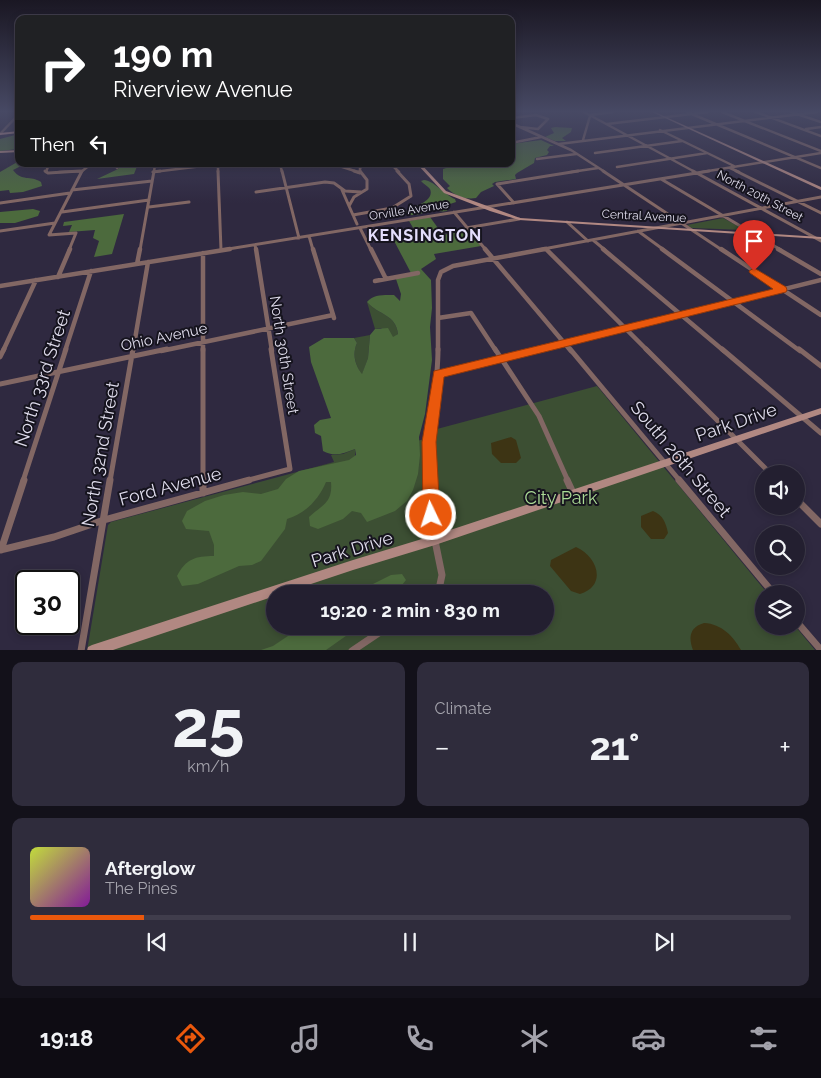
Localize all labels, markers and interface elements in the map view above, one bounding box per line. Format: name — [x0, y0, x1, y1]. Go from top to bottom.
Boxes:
text: 190 m — [113, 34, 213, 75]
icon: right — [30, 35, 95, 100]
text: Riverview Avenue — [113, 76, 293, 102]
icon: left — [85, 130, 113, 158]
text: Then — [30, 133, 75, 155]
street label: North 20th Street — [715, 167, 805, 225]
street label: Orville Avenue — [368, 197, 450, 223]
street label: Central Avenue — [601, 207, 687, 225]
pin — [733, 220, 775, 271]
district label: KENSINGTON — [368, 226, 482, 245]
icon: arrive — [740, 227, 768, 255]
street label: North 30th Street — [266, 295, 302, 415]
street label: North 33rd Street — [10, 307, 74, 449]
street label: Ohio Avenue — [119, 319, 209, 355]
street label: North 32nd Street — [77, 380, 123, 528]
street label: South 26th Street — [626, 397, 736, 521]
street label: Park Drive — [693, 398, 780, 446]
street label: Ford Avenue — [116, 462, 224, 510]
map controls — [755, 465, 805, 635]
button: sound — [755, 465, 805, 515]
park label: City Park — [525, 487, 598, 508]
position arrow — [404, 488, 456, 540]
button: search — [755, 525, 805, 575]
street label: Park Drive — [309, 527, 396, 571]
speed limit sign: 30 — [15, 570, 80, 635]
button: layers — [755, 585, 805, 635]
text: 19:20 · 2 min · 830 m — [320, 599, 500, 621]
text: 25 — [172, 686, 245, 762]
text: Climate — [435, 699, 491, 718]
text: 21° — [589, 724, 640, 769]
text: − — [435, 731, 450, 764]
text: + — [779, 731, 791, 764]
text: km/h — [187, 757, 229, 776]
text: Afterglow — [105, 857, 195, 879]
text: The Pines — [105, 879, 177, 898]
icon: previous — [143, 928, 171, 956]
icon: pause — [396, 928, 424, 956]
icon: next — [650, 928, 678, 956]
icon: directions — [173, 1021, 208, 1056]
icon: music — [288, 1021, 323, 1056]
icon: phone — [402, 1021, 437, 1056]
icon: climate — [517, 1021, 552, 1056]
icon: car — [631, 1021, 666, 1056]
icon: filters — [746, 1021, 781, 1056]
text: 19:18 — [40, 1025, 93, 1051]

